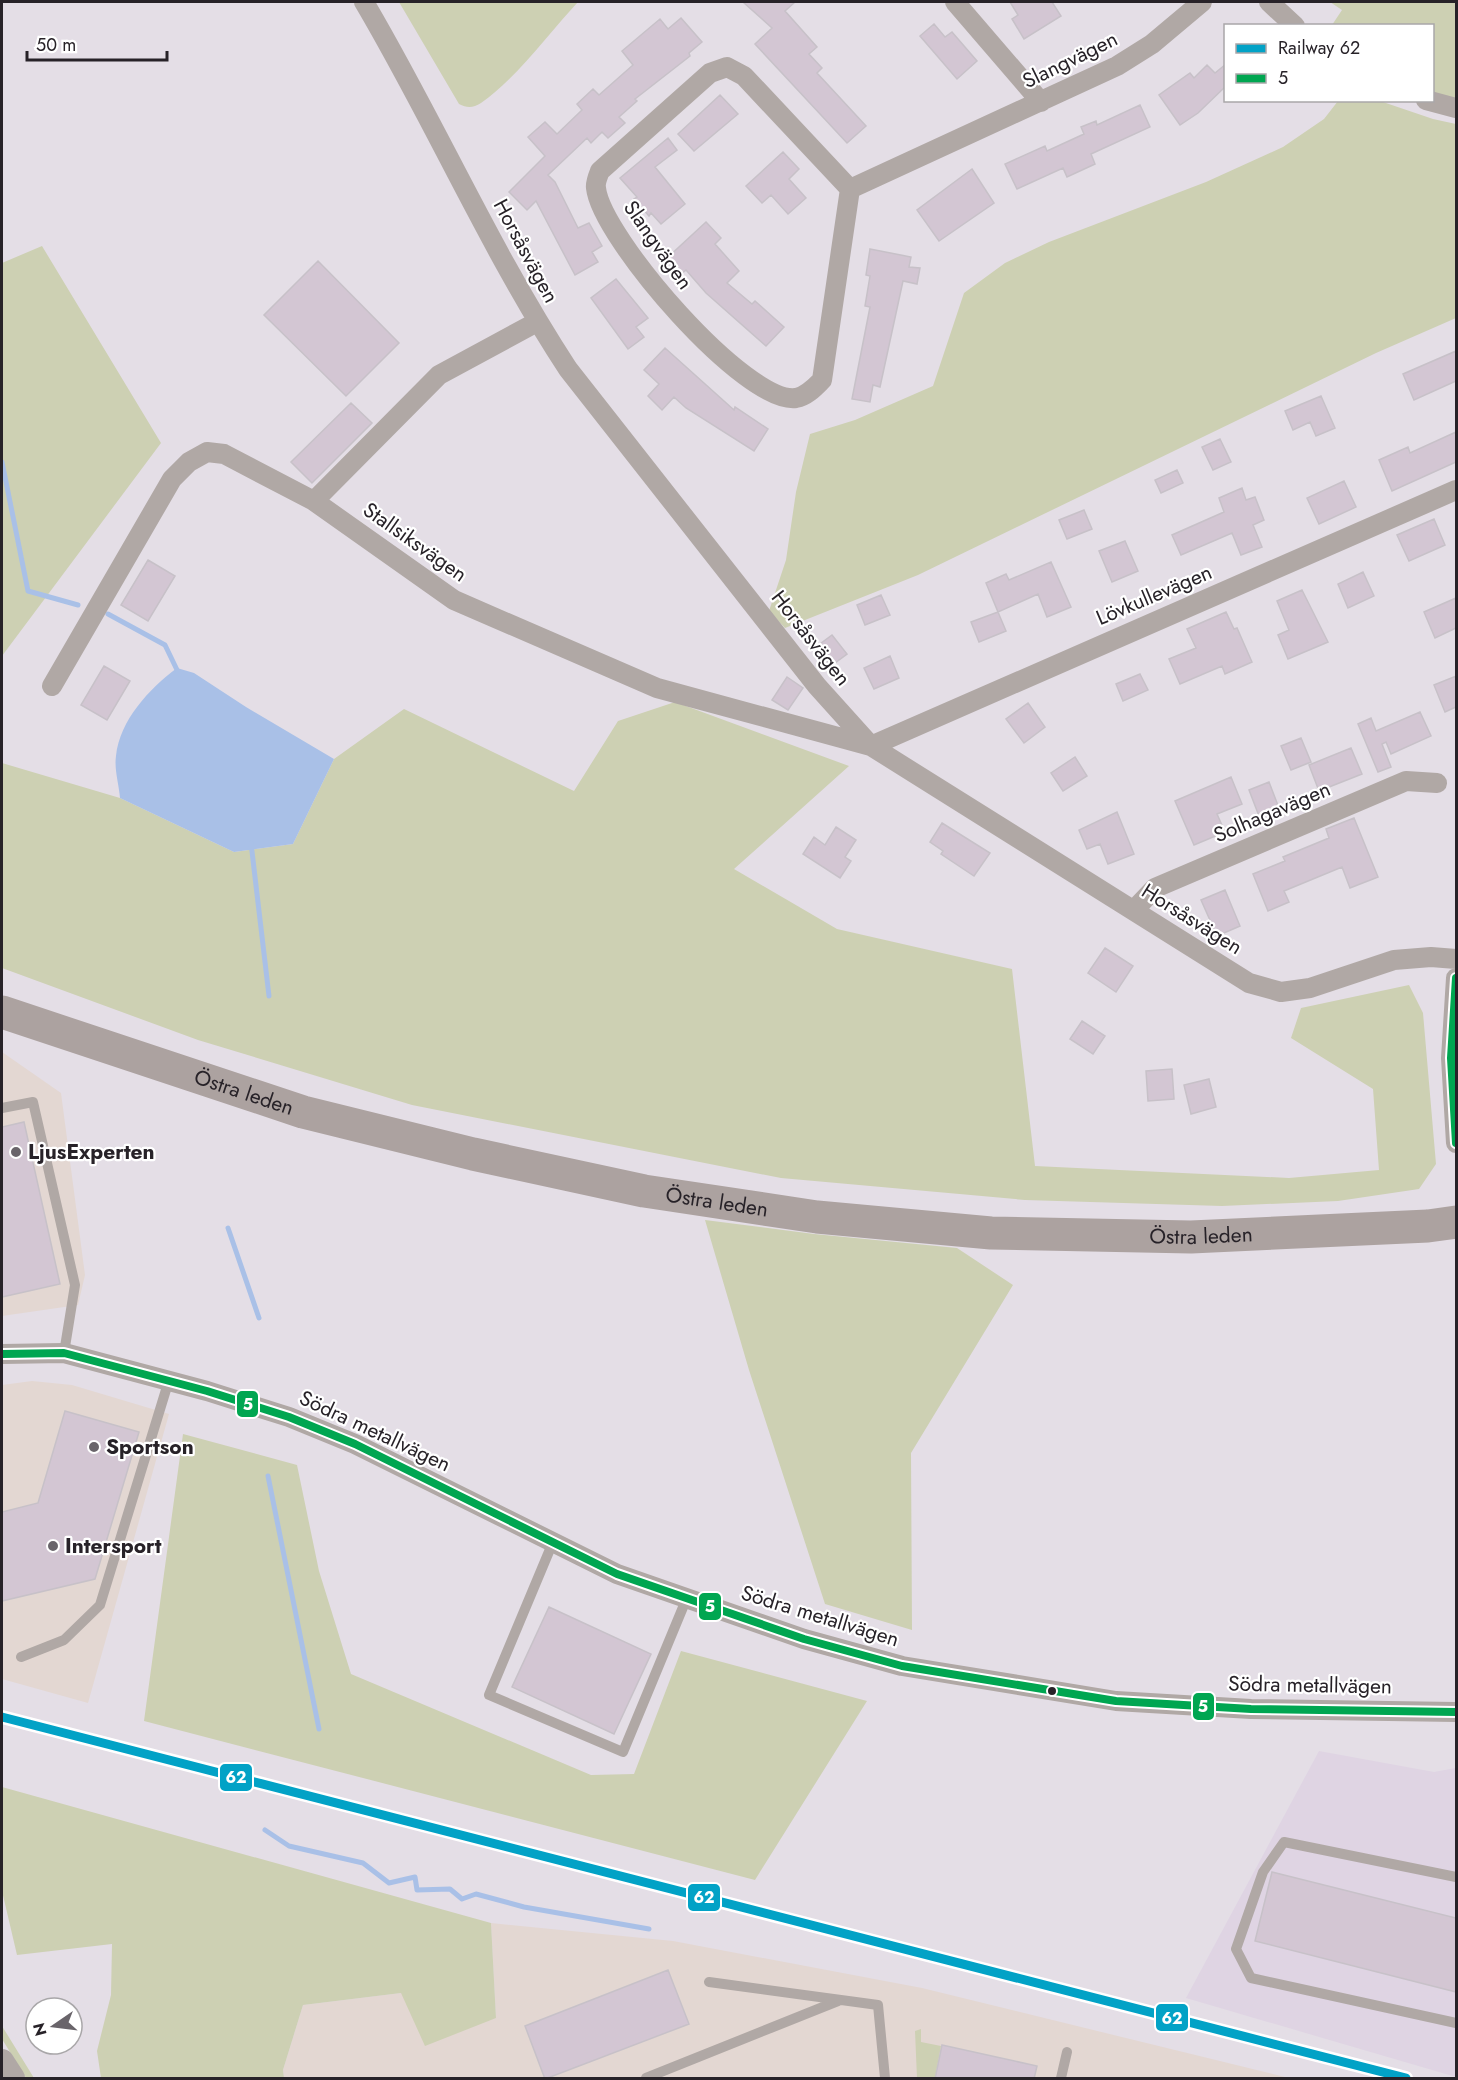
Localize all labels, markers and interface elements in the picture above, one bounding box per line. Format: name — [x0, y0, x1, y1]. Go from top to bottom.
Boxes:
scale bar — [27, 24, 166, 62]
street label: Slangvägen — [1017, 24, 1123, 96]
legend — [1224, 24, 1434, 102]
text: 50 m — [36, 32, 76, 58]
text: Railway 62 — [1278, 35, 1360, 61]
text: 5 — [1278, 65, 1288, 91]
street label: Horsåsvägen — [486, 194, 566, 308]
street label: Slangvägen — [616, 194, 700, 296]
street label: Stallsiksvägen — [357, 495, 473, 589]
street label: Lövkullevägen — [1091, 557, 1217, 633]
street label: Horsåsvägen — [764, 584, 858, 692]
street label: Solhagavägen — [1209, 774, 1335, 850]
street label: Horsåsvägen — [1136, 876, 1248, 962]
street label: Östra leden — [190, 1062, 298, 1123]
place label: LjusExperten — [28, 1137, 155, 1167]
marker: LjusExperten — [9, 1145, 23, 1159]
street label: Östra leden — [664, 1179, 770, 1224]
street label: Östra leden — [1149, 1219, 1253, 1252]
street label: Södra metallvägen — [294, 1383, 456, 1479]
line badge: 5 — [236, 1390, 259, 1418]
text: 5 — [243, 1393, 253, 1416]
place label: Sportson — [106, 1432, 194, 1462]
marker: Sportson — [87, 1440, 101, 1454]
place label: Intersport — [65, 1531, 162, 1561]
marker: Intersport — [46, 1539, 60, 1553]
street label: Södra metallvägen — [737, 1578, 903, 1654]
line badge: 5 — [698, 1592, 722, 1621]
text: 5 — [705, 1595, 715, 1618]
street label: Södra metallvägen — [1228, 1669, 1392, 1701]
unlabelled marker — [1046, 1685, 1058, 1697]
line badge: 5 — [1192, 1692, 1215, 1721]
text: 5 — [1198, 1695, 1208, 1718]
line badge: 62 — [219, 1763, 253, 1792]
text: 62 — [225, 1766, 247, 1789]
line badge: 62 — [687, 1883, 721, 1912]
text: 62 — [693, 1886, 715, 1909]
north arrow — [24, 1996, 84, 2056]
line badge: 62 — [1155, 2003, 1189, 2032]
text: 62 — [1161, 2007, 1183, 2030]
text: N — [27, 2021, 53, 2038]

